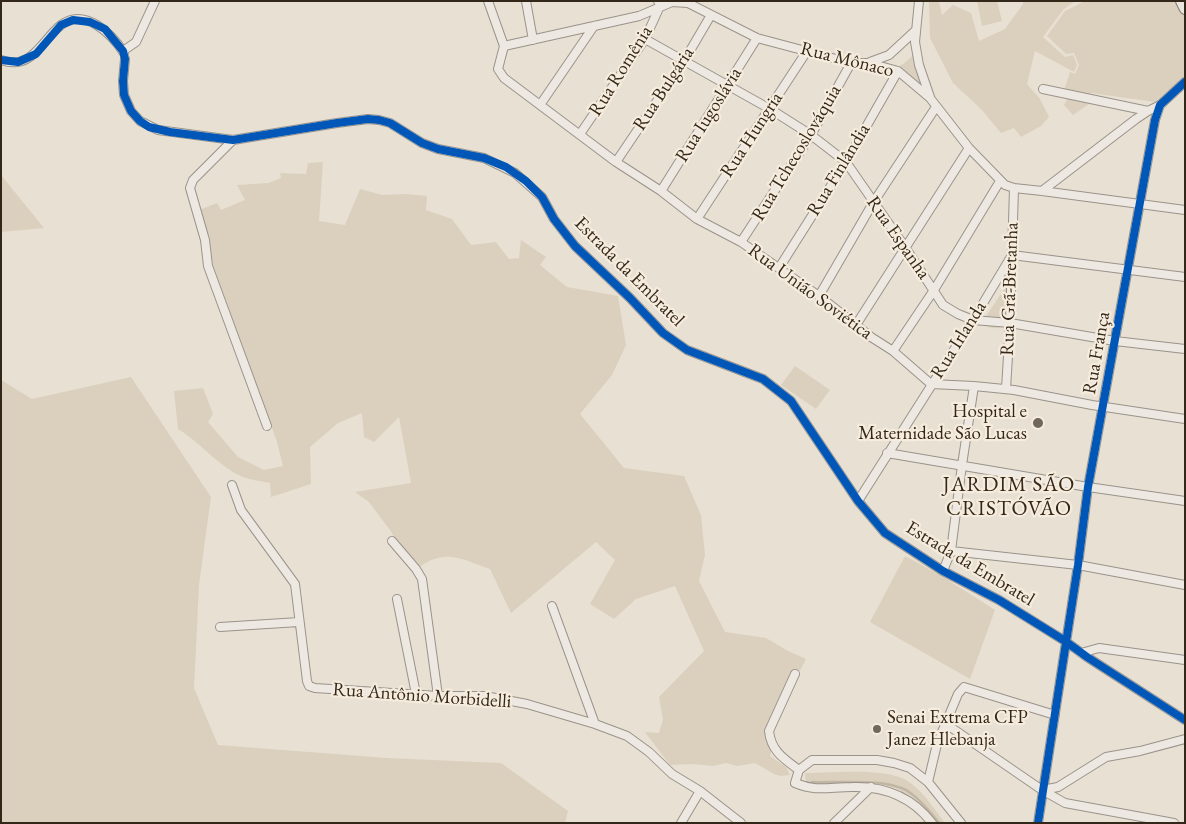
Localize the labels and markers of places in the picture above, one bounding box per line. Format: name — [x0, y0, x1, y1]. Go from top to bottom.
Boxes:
place label: Hospital e Maternidade São Lucas — [858, 401, 1027, 445]
marker: Hospital e Maternidade São Lucas — [1031, 416, 1045, 430]
place label: Senai Extrema CFP Janez Hlebanja — [887, 707, 1028, 751]
marker: Senai Extrema CFP Janez Hlebanja — [871, 723, 883, 735]

